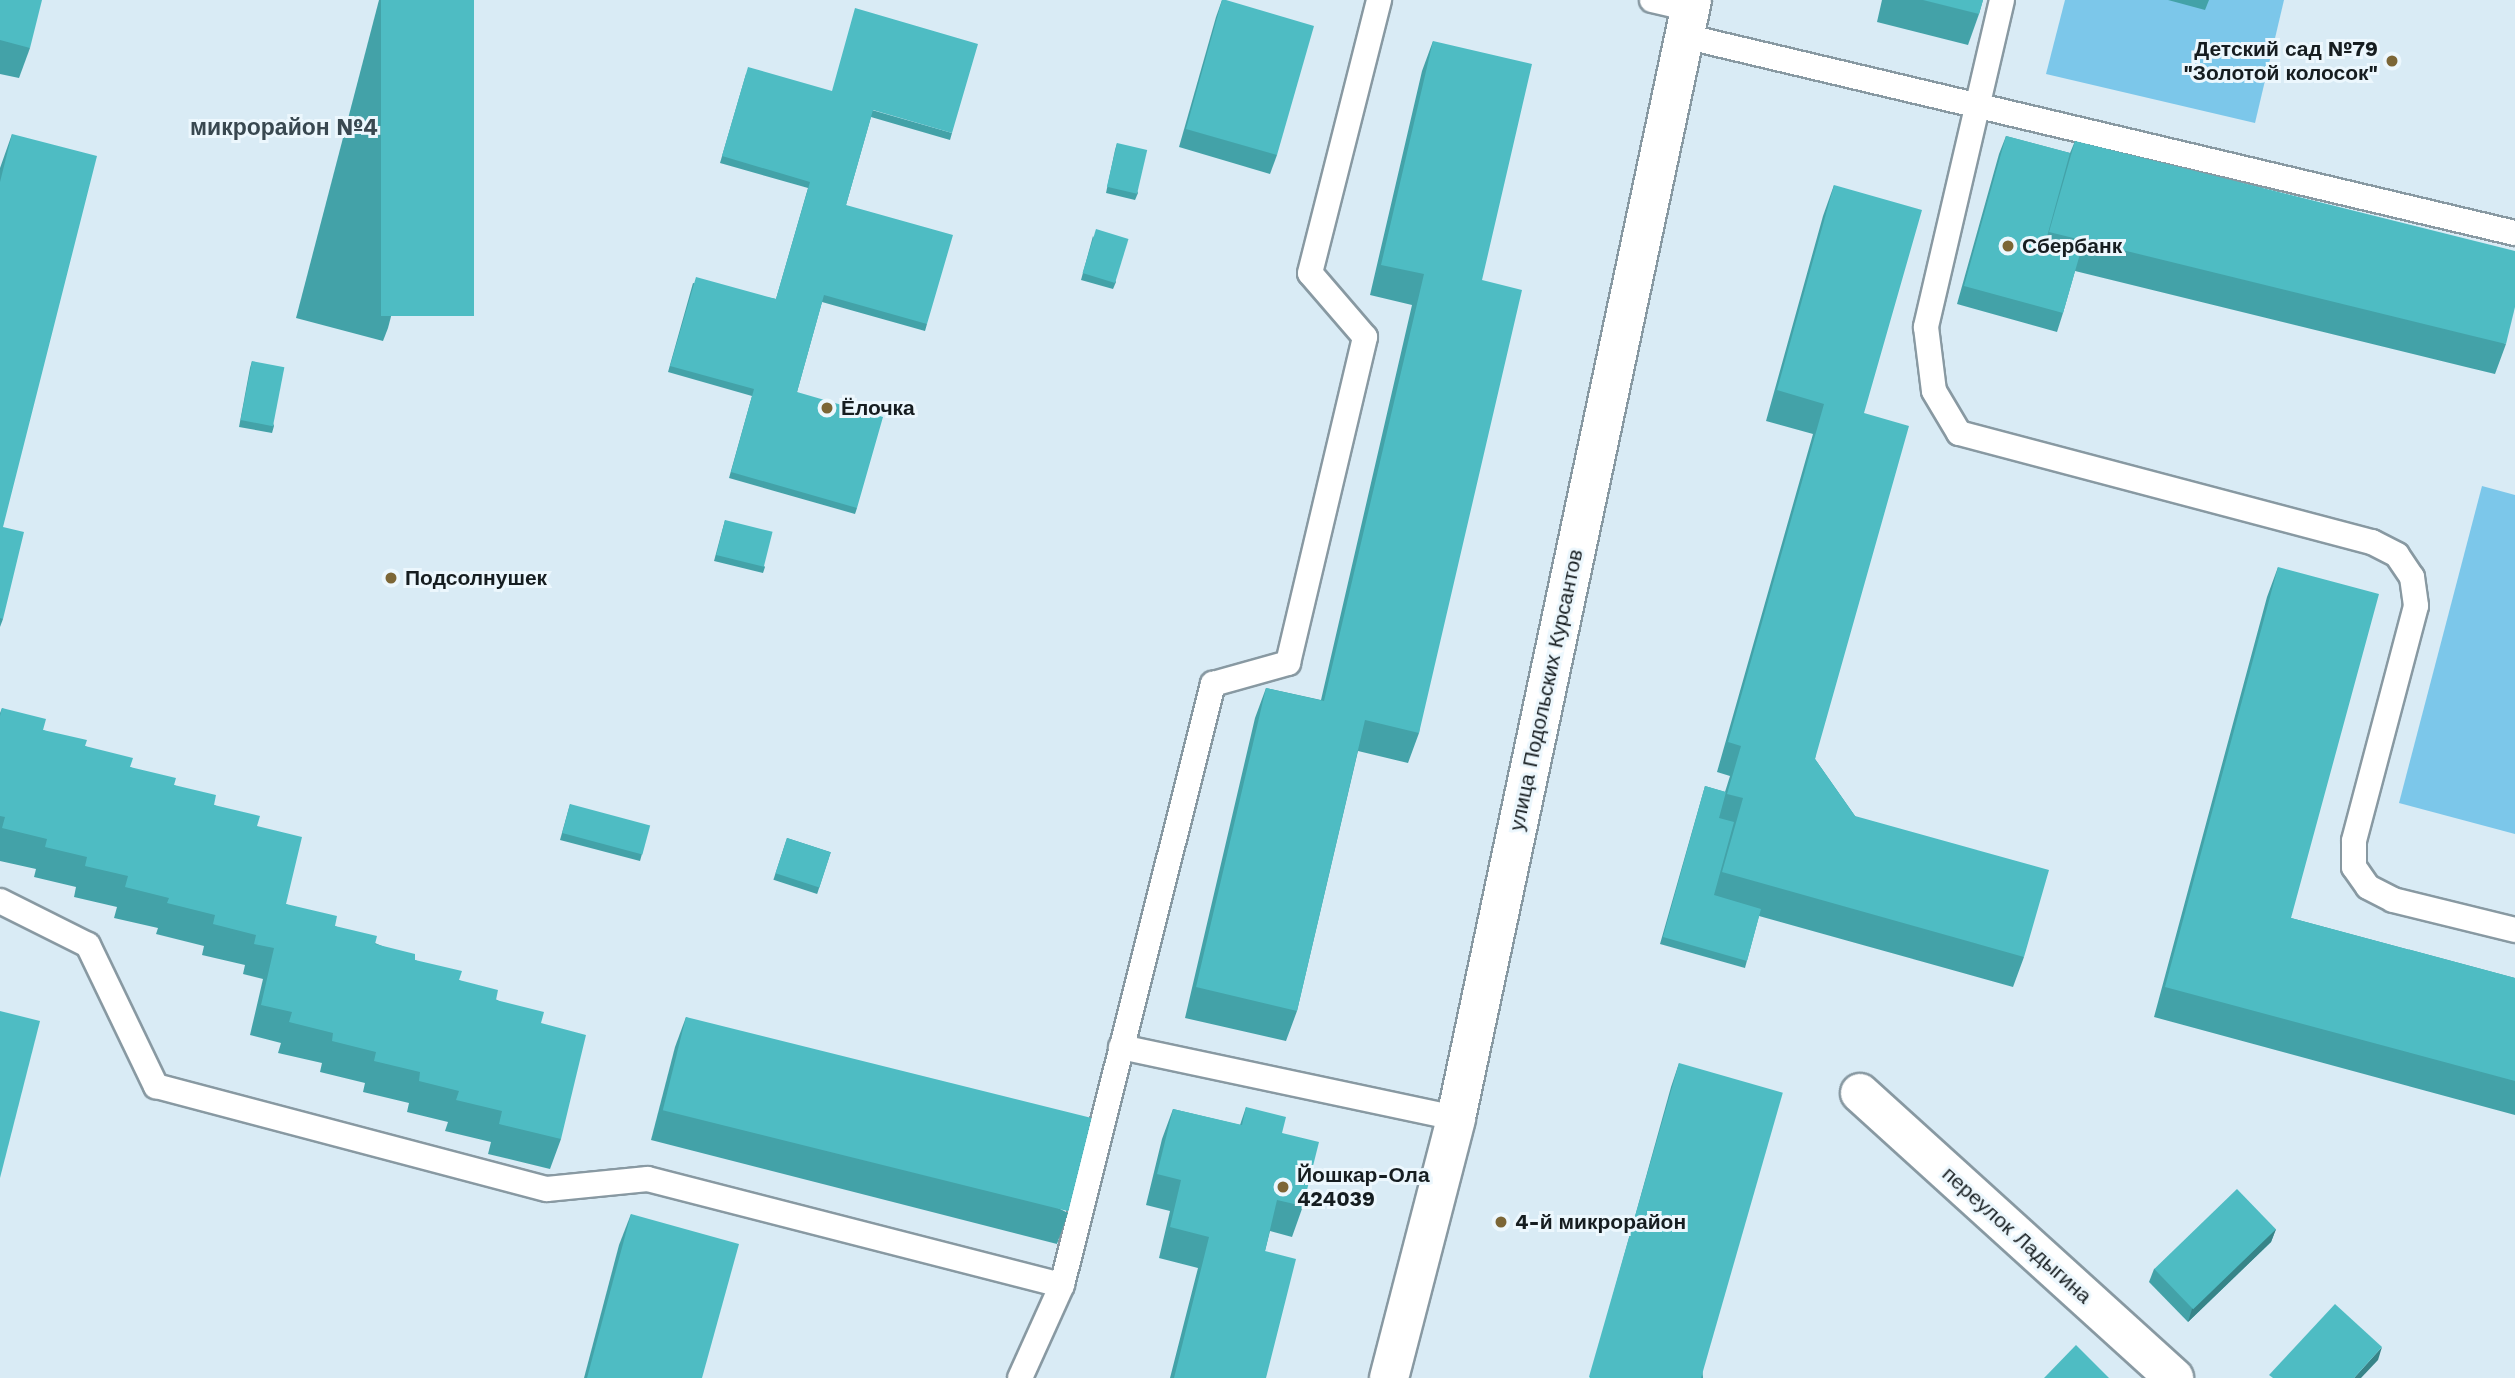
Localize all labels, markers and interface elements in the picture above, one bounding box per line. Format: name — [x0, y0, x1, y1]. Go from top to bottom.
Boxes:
place label: Детский сад №79 "Золотой колосок" — [2183, 36, 2378, 86]
marker: Детский сад №79 "Золотой колосок" — [2384, 53, 2400, 69]
district label: микрорайон №4 — [190, 114, 378, 142]
place label: Сбербанк — [2022, 233, 2122, 259]
marker: Сбербанк — [2000, 238, 2016, 254]
place label: Ёлочка — [841, 395, 915, 421]
marker: Ёлочка — [819, 400, 835, 416]
street label: улица Подольских Курсантов — [1504, 547, 1588, 833]
place label: Подсолнушек — [405, 565, 547, 591]
marker: Подсолнушек — [383, 570, 399, 586]
street label: переулок Ладыгина — [1937, 1161, 2097, 1309]
place label: Йошкар-Ола 424039 — [1297, 1162, 1430, 1212]
marker: Йошкар-Ола 424039 — [1275, 1179, 1291, 1195]
place label: 4-й микрорайон — [1515, 1209, 1686, 1235]
marker: 4-й микрорайон — [1493, 1214, 1509, 1230]

